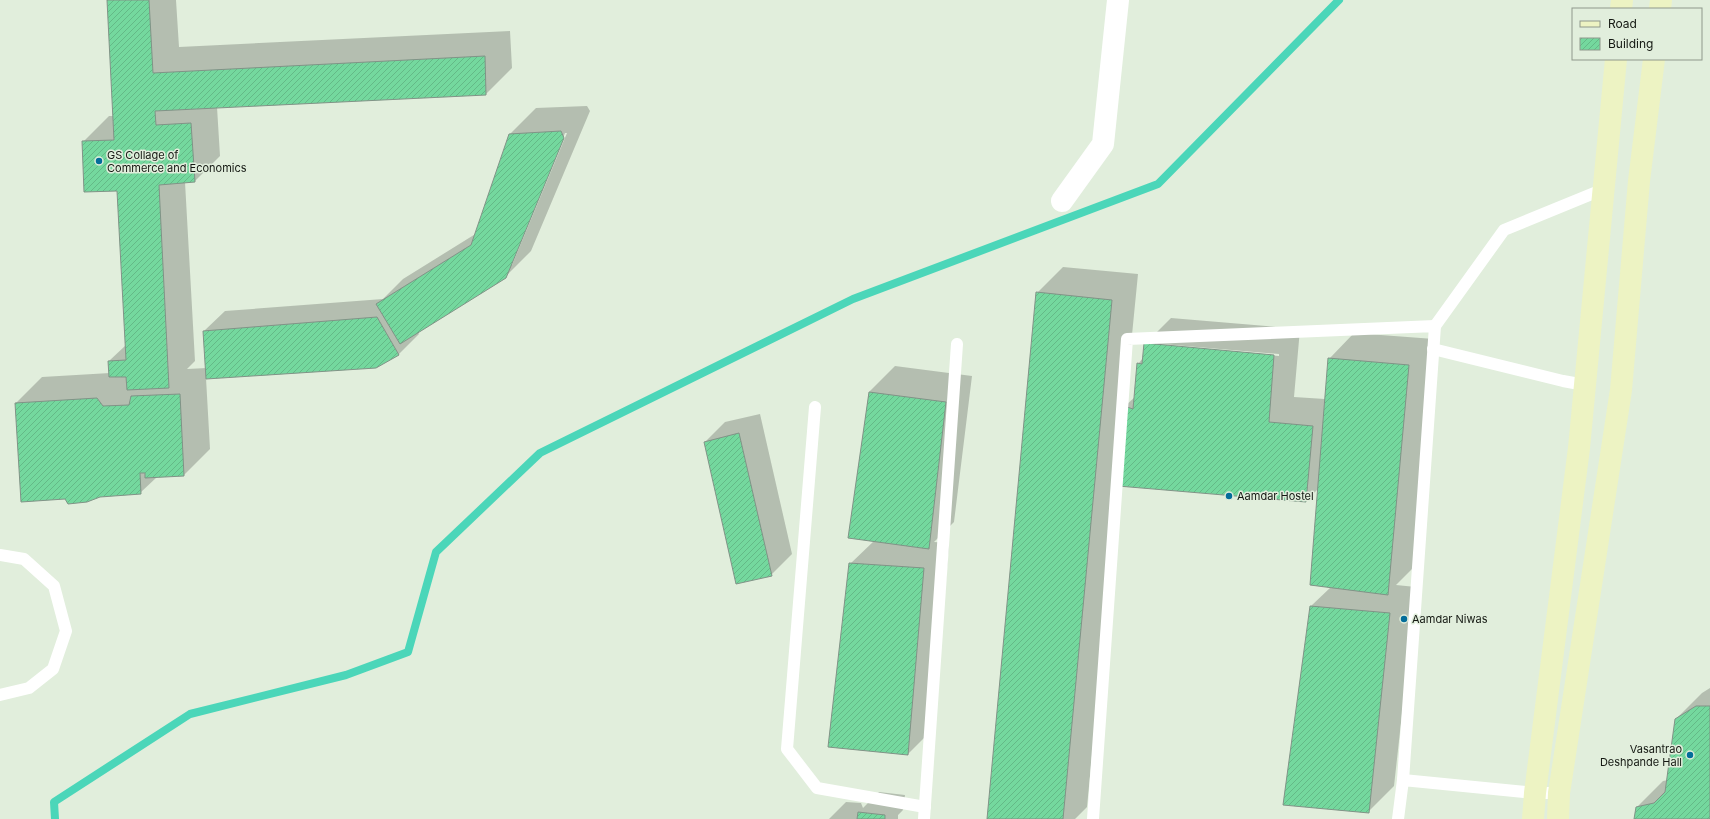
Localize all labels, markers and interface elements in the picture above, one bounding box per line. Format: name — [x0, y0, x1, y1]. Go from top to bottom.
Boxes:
legend — [1572, 8, 1702, 60]
text: Road — [1608, 16, 1637, 31]
text: Building — [1608, 36, 1653, 51]
place label: GS Collage of Commerce and Economics — [107, 148, 247, 175]
marker: GS Collage of Commerce and Economics — [94, 156, 104, 166]
place label: Aamdar Hostel — [1237, 489, 1314, 503]
marker: Aamdar Hostel — [1224, 491, 1234, 501]
place label: Aamdar Niwas — [1412, 612, 1488, 626]
marker: Aamdar Niwas — [1399, 614, 1409, 624]
place label: Vasantrao Deshpande Hall — [1600, 742, 1682, 769]
marker: Vasantrao Deshpande Hall — [1685, 750, 1695, 760]

